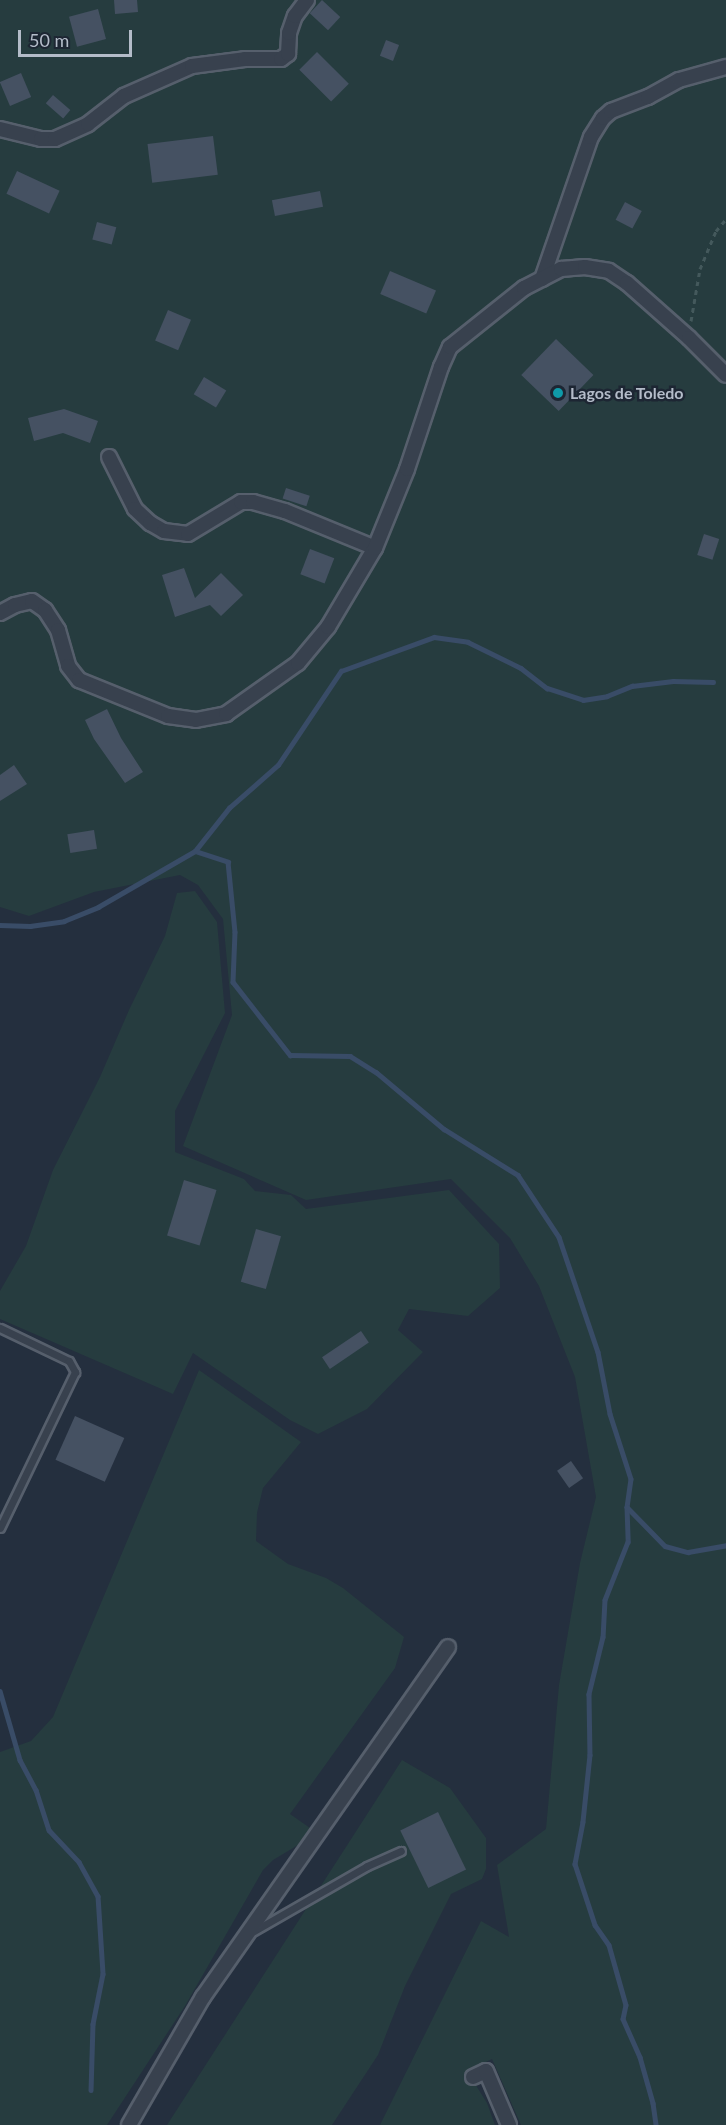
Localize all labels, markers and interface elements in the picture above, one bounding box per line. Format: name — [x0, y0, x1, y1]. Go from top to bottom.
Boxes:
scale bar — [21, 18, 135, 56]
text: 50 m — [29, 29, 69, 51]
place label: Lagos de Toledo — [570, 383, 684, 403]
marker: Lagos de Toledo — [551, 386, 565, 400]

